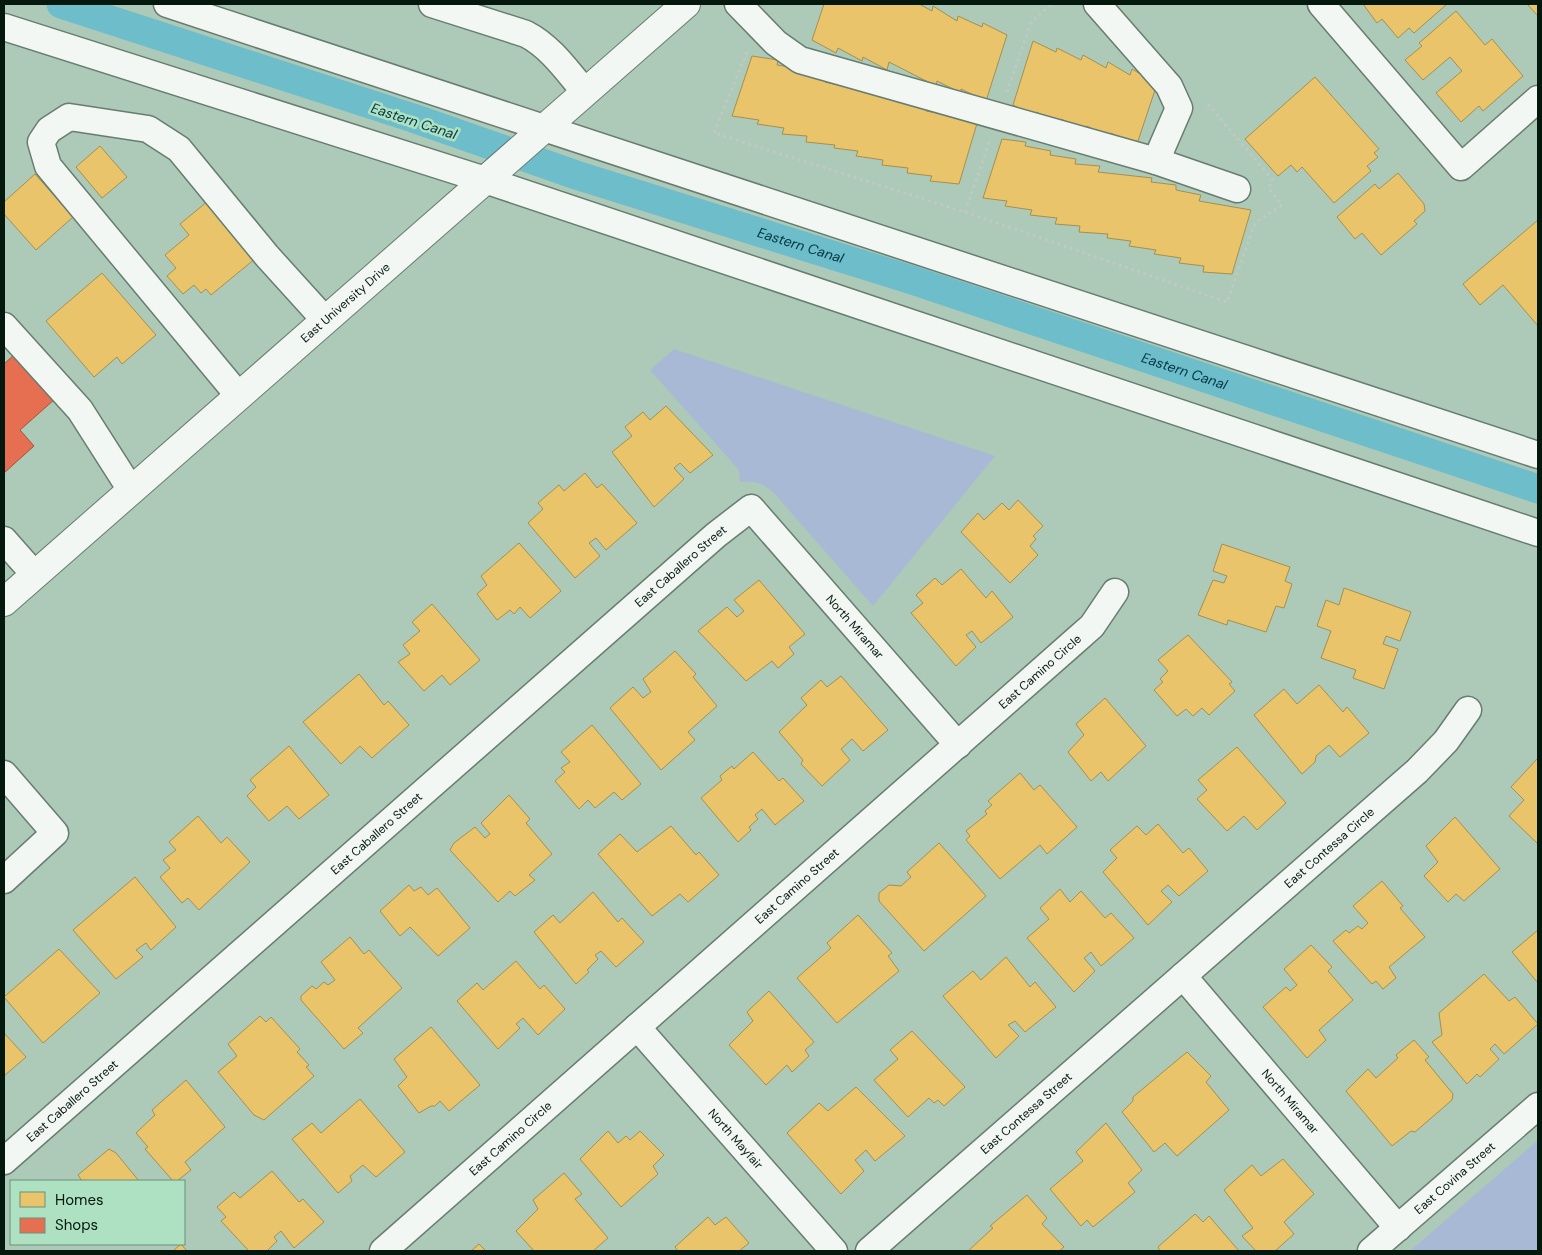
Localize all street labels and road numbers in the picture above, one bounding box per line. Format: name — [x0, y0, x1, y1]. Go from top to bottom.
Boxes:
street label: East University Drive — [297, 259, 394, 346]
street label: East Caballero Street — [631, 522, 730, 611]
street label: North Miramar — [822, 591, 888, 663]
street label: East Camino Circle — [995, 631, 1085, 712]
street label: East Caballero Street — [327, 789, 426, 878]
street label: East Contessa Circle — [1281, 804, 1378, 892]
street label: East Camino Street — [752, 844, 843, 927]
street label: East Caballero Street — [23, 1056, 122, 1146]
street label: North Miramar — [1258, 1066, 1323, 1138]
street label: East Contessa Street — [977, 1069, 1076, 1158]
street label: East Camino Circle — [466, 1098, 555, 1179]
street label: North Mayfair — [704, 1105, 767, 1173]
street label: East Covina Street — [1411, 1138, 1499, 1218]

